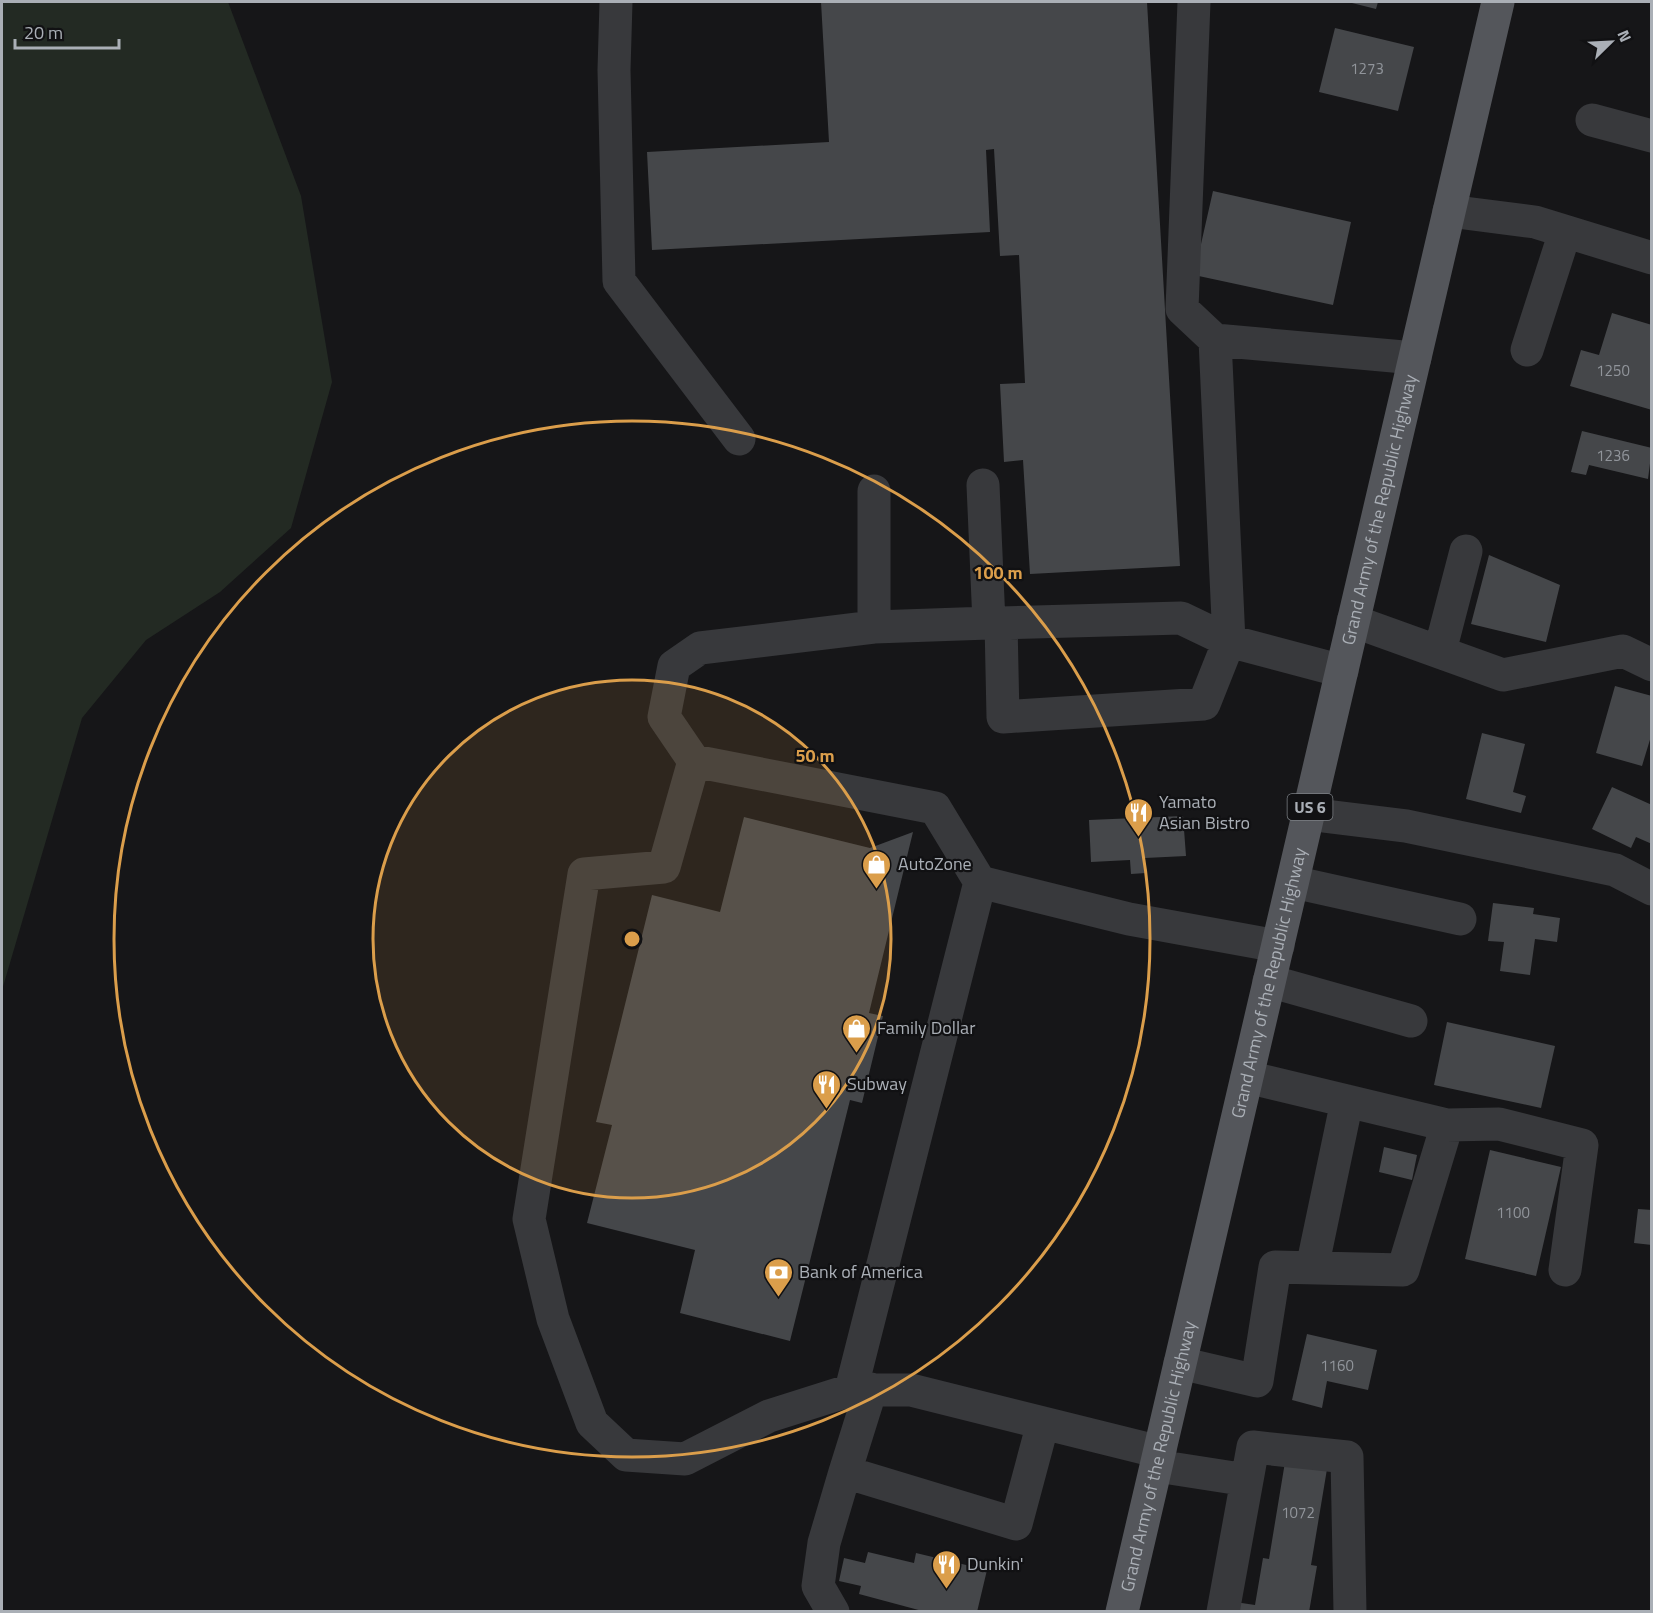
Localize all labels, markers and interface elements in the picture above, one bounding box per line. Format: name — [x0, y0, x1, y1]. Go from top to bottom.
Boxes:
scale bar — [15, 12, 118, 50]
north arrow — [1581, 12, 1641, 72]
text: 20 m — [24, 19, 63, 46]
text: N — [1611, 26, 1638, 46]
house number: 1273 — [1350, 57, 1384, 80]
house number: 1250 — [1596, 359, 1630, 382]
street label: Grand Army of the Republic Highway — [1334, 371, 1424, 648]
house number: 1236 — [1596, 444, 1630, 467]
text: 100 m — [973, 559, 1023, 586]
text: 50 m — [795, 742, 835, 769]
place label: Yamato Asian Bistro — [1159, 788, 1250, 836]
road number: US 6 — [1288, 794, 1332, 820]
restaurant icon: Yamato Asian Bistro — [1122, 796, 1154, 838]
street label: Grand Army of the Republic Highway — [1224, 844, 1313, 1121]
shop icon: AutoZone — [861, 848, 893, 890]
place label: AutoZone — [898, 850, 972, 877]
centre of rings — [622, 929, 642, 949]
shop icon: Family Dollar — [840, 1012, 872, 1054]
place label: Family Dollar — [877, 1014, 975, 1041]
restaurant icon: Subway — [810, 1068, 842, 1110]
place label: Subway — [847, 1070, 907, 1097]
house number: 1100 — [1496, 1201, 1530, 1224]
bank icon: Bank of America — [762, 1256, 794, 1298]
place label: Bank of America — [799, 1258, 923, 1285]
street label: Grand Army of the Republic Highway — [1113, 1318, 1203, 1594]
house number: 1160 — [1320, 1354, 1354, 1377]
house number: 1072 — [1281, 1501, 1315, 1524]
restaurant icon: Dunkin' — [930, 1548, 962, 1590]
place label: Dunkin' — [967, 1550, 1024, 1577]

